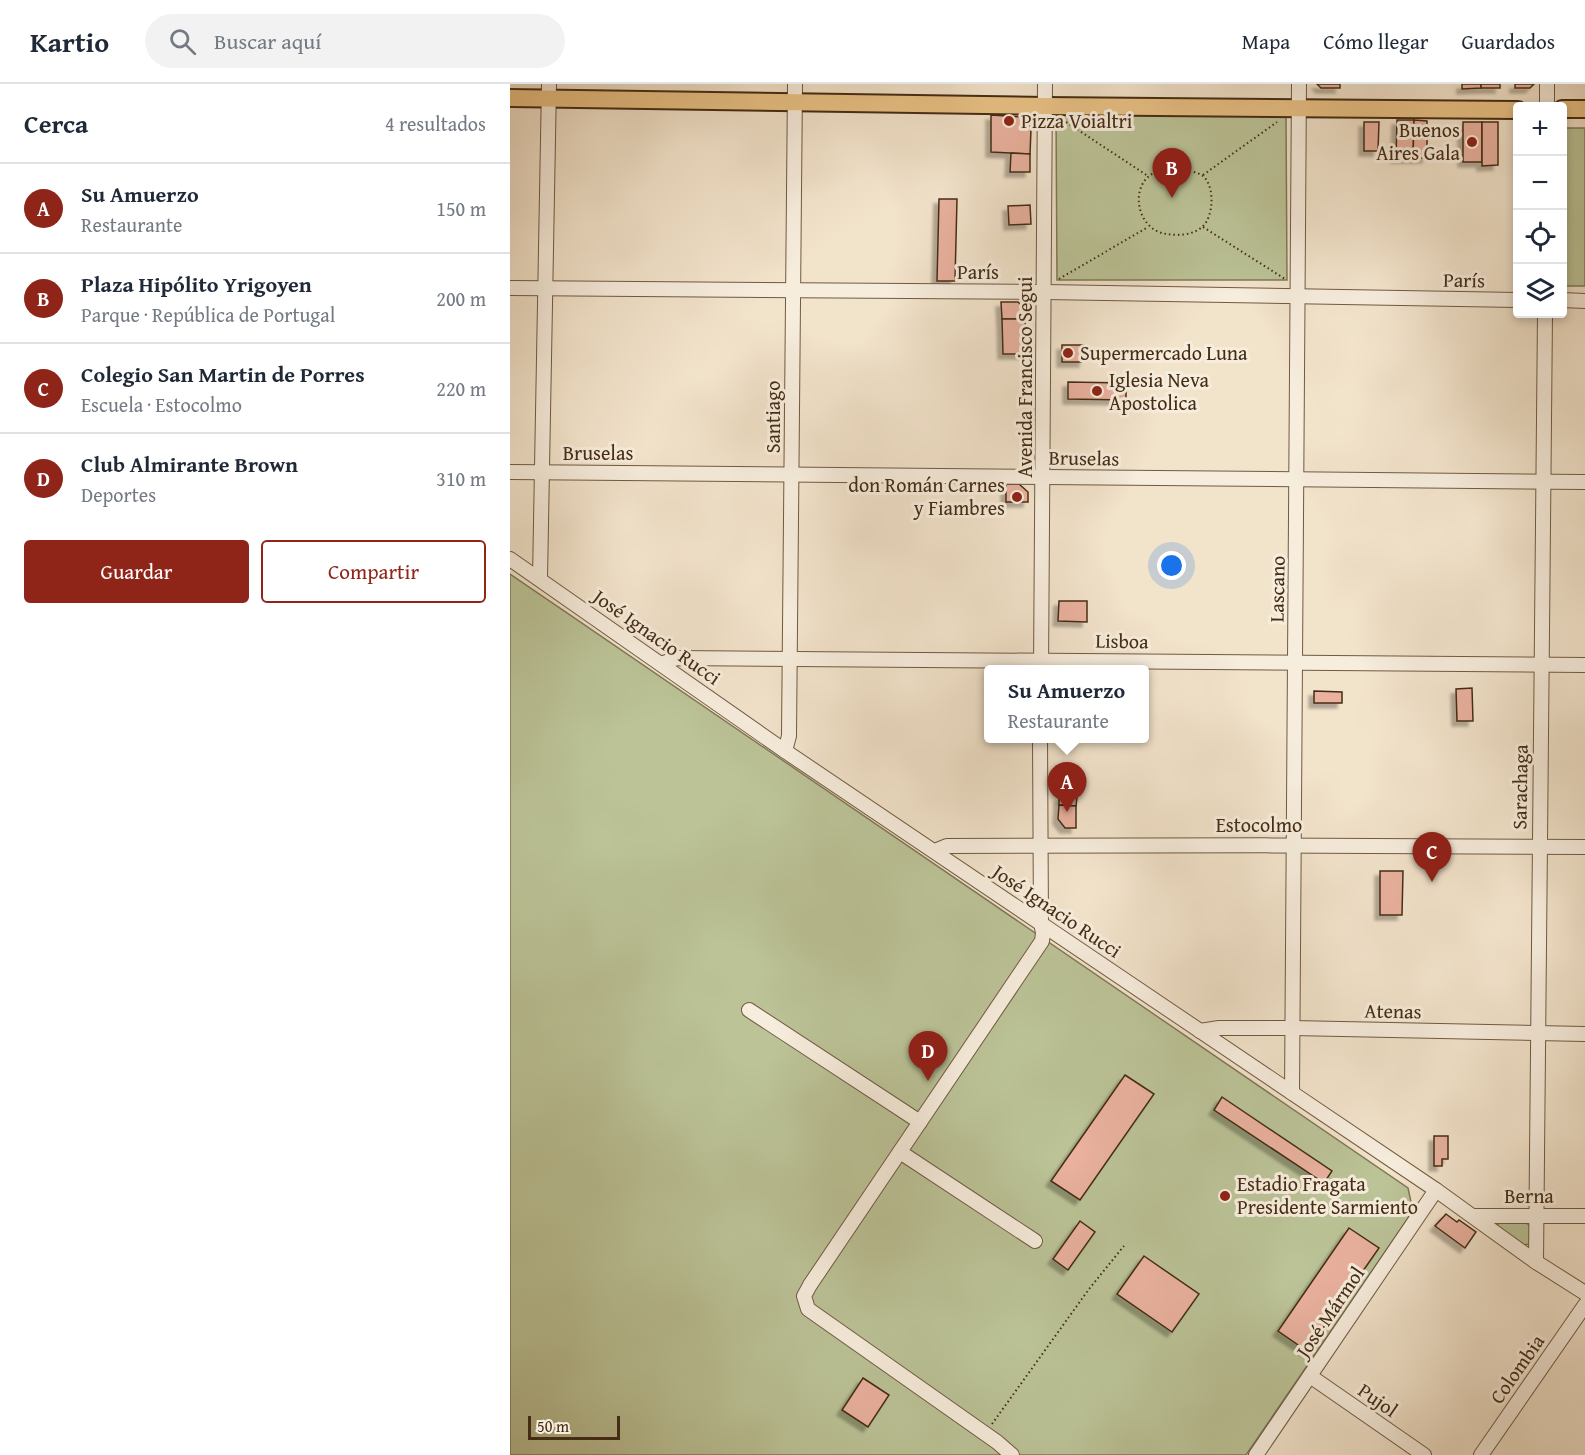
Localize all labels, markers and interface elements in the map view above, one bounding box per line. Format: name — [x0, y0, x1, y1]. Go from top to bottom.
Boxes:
search box — [145, 14, 565, 68]
text: Kartio — [30, 21, 109, 62]
icon: search — [166, 25, 199, 58]
text: Buscar aquí — [214, 25, 321, 57]
text: Mapa — [1242, 26, 1290, 57]
text: Cómo llegar — [1323, 26, 1428, 57]
text: Guardados — [1461, 26, 1555, 57]
map controls — [1513, 102, 1567, 318]
button: + — [1513, 102, 1567, 156]
text: Cerca — [24, 104, 88, 143]
place label: Pizza Voialtri — [1021, 106, 1133, 135]
text: 4 resultados — [385, 109, 486, 138]
marker: Pizza Voialtri — [1002, 114, 1016, 128]
place label: Buenos Aires Gala — [1376, 115, 1461, 167]
marker: Buenos Aires Gala — [1465, 135, 1479, 149]
pin: B — [1152, 148, 1192, 198]
button: − — [1513, 156, 1567, 210]
text: Su Amuerzo — [81, 178, 199, 210]
text: A — [37, 194, 50, 223]
text: 150 m — [436, 194, 486, 223]
text: Restaurante — [81, 210, 182, 239]
button: locate — [1513, 210, 1567, 264]
street label: París — [957, 257, 999, 286]
button: layers — [1513, 264, 1567, 318]
street label: París — [1443, 265, 1485, 294]
text: Plaza Hipólito Yrigoyen — [81, 268, 312, 300]
street label: Avenida Francisco Segui — [1010, 276, 1039, 478]
text: B — [37, 284, 50, 313]
text: 200 m — [436, 284, 486, 313]
text: Parque · República de Portugal — [81, 300, 335, 329]
place label: Supermercado Luna — [1080, 338, 1248, 367]
marker: Supermercado Luna — [1061, 346, 1075, 360]
text: Colegio San Martin de Porres — [81, 358, 365, 390]
place label: Iglesia Neva Apostolica — [1109, 365, 1210, 417]
text: C — [38, 374, 49, 403]
text: 220 m — [436, 374, 486, 403]
street label: Santiago — [758, 381, 787, 453]
marker: Iglesia Neva Apostolica — [1090, 384, 1104, 398]
text: Escuela · Estocolmo — [81, 390, 242, 419]
street label: Bruselas — [563, 438, 633, 467]
street label: Bruselas — [1048, 442, 1120, 473]
text: Club Almirante Brown — [81, 448, 298, 480]
text: D — [37, 464, 50, 493]
text: 310 m — [436, 464, 486, 493]
place label: don Román Carnes y Fiambres — [848, 470, 1005, 522]
text: Deportes — [81, 480, 156, 509]
marker: don Román Carnes y Fiambres — [1010, 490, 1024, 504]
button: Guardar — [24, 540, 249, 603]
button: Compartir — [261, 540, 486, 603]
your location — [1157, 551, 1186, 580]
street label: Lascano — [1261, 555, 1292, 623]
street label: José Ignacio Rucci — [585, 580, 727, 692]
street label: Lisboa — [1095, 626, 1149, 655]
popup — [984, 665, 1149, 743]
text: Su Amuerzo — [1008, 674, 1125, 706]
text: Restaurante — [1008, 706, 1109, 735]
street label: Sarachaga — [1504, 744, 1535, 830]
pin: A — [1048, 762, 1086, 812]
street label: Estocolmo — [1216, 810, 1302, 839]
pin: C — [1412, 832, 1452, 882]
street label: José Ignacio Rucci — [985, 855, 1128, 965]
street label: Atenas — [1364, 996, 1422, 1025]
pin: D — [908, 1032, 948, 1081]
place label: Estadio Fragata Presidente Sarmiento — [1237, 1169, 1418, 1221]
street label: Berna — [1504, 1181, 1554, 1210]
marker: Estadio Fragata Presidente Sarmiento — [1218, 1189, 1232, 1203]
street label: José Mármol — [1287, 1260, 1371, 1366]
street label: Colombia — [1482, 1328, 1551, 1409]
street label: Pujol — [1352, 1375, 1404, 1424]
scale bar — [528, 1413, 620, 1440]
text: 50 m — [537, 1414, 569, 1438]

